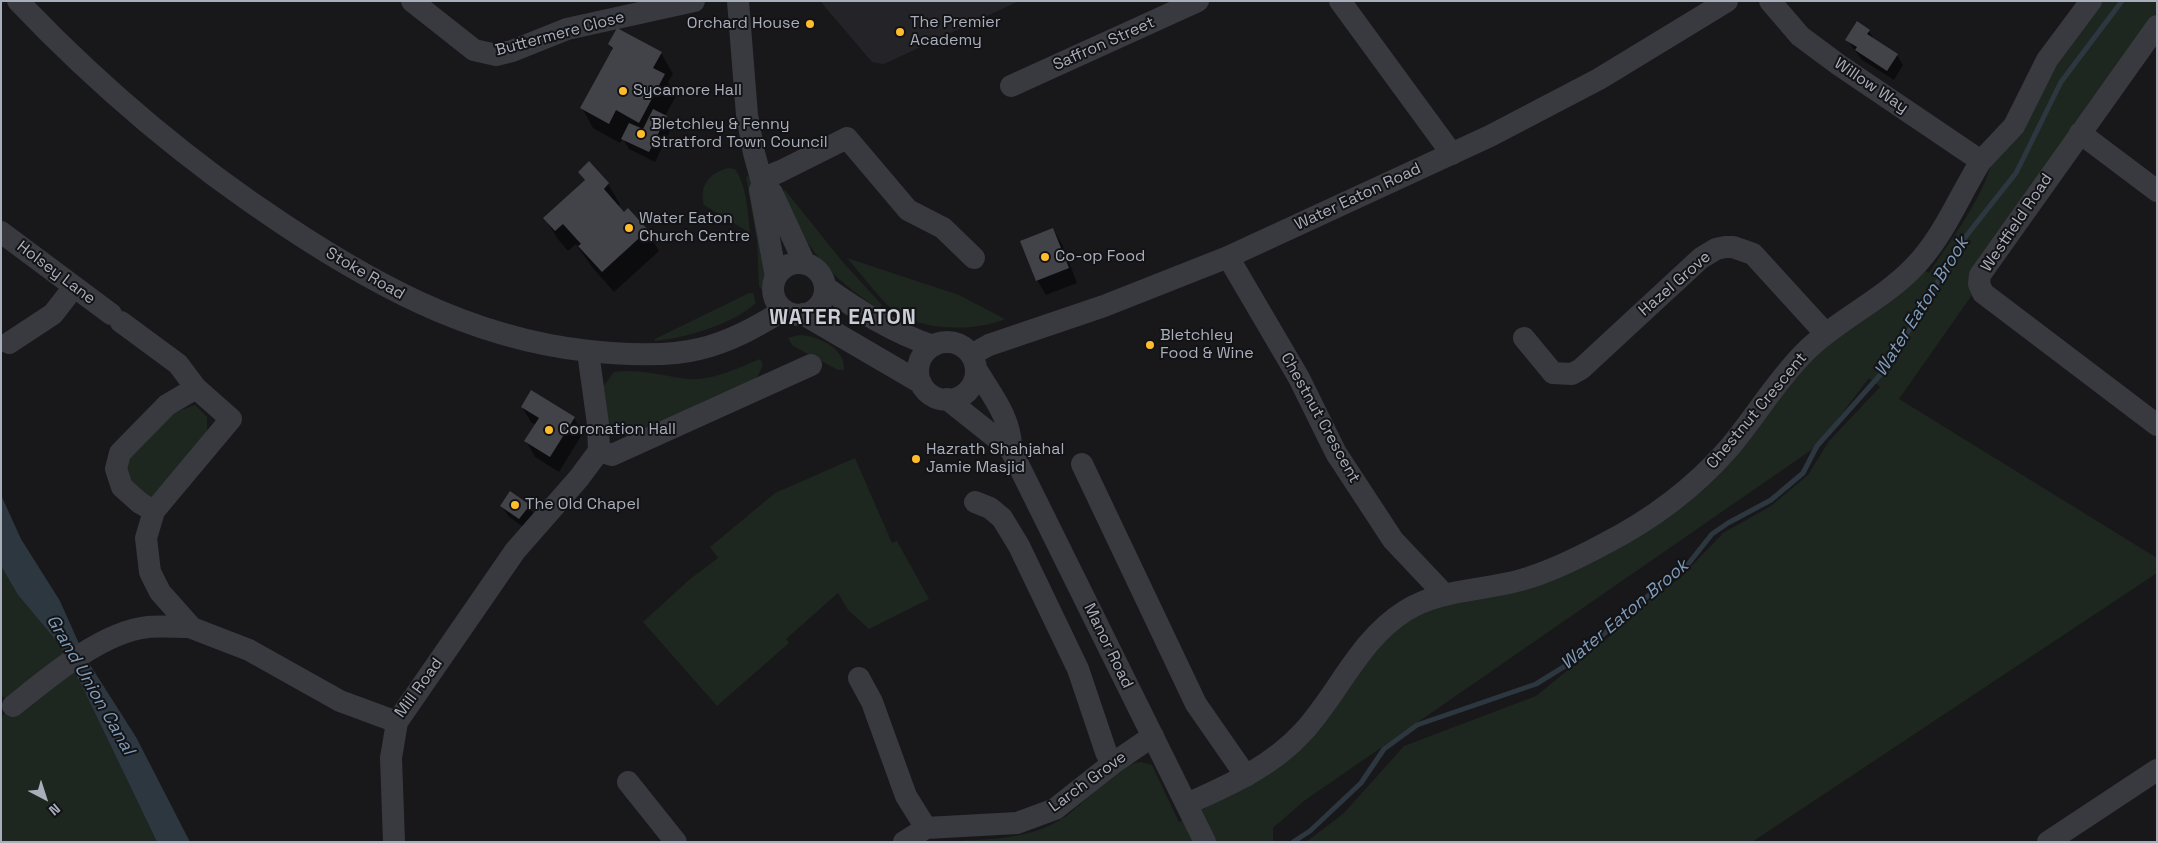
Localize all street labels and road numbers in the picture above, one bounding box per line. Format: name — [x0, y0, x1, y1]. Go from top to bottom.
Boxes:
street label: Buttermere Close — [493, 8, 627, 60]
street label: Saffron Street — [1050, 13, 1158, 75]
street label: Willow Way — [1830, 54, 1912, 118]
street label: Water Eaton Road — [1292, 159, 1424, 235]
street label: Westfield Road — [1977, 170, 2057, 276]
street label: Holsey Lane — [13, 237, 99, 309]
street label: Stoke Road — [322, 244, 408, 304]
street label: Hazel Grove — [1635, 248, 1715, 320]
street label: Chestnut Crescent — [1276, 349, 1364, 487]
street label: Chestnut Crescent — [1703, 349, 1811, 473]
street label: Manor Road — [1079, 600, 1137, 692]
street label: Mill Road — [391, 654, 447, 722]
street label: Larch Grove — [1046, 748, 1130, 816]

